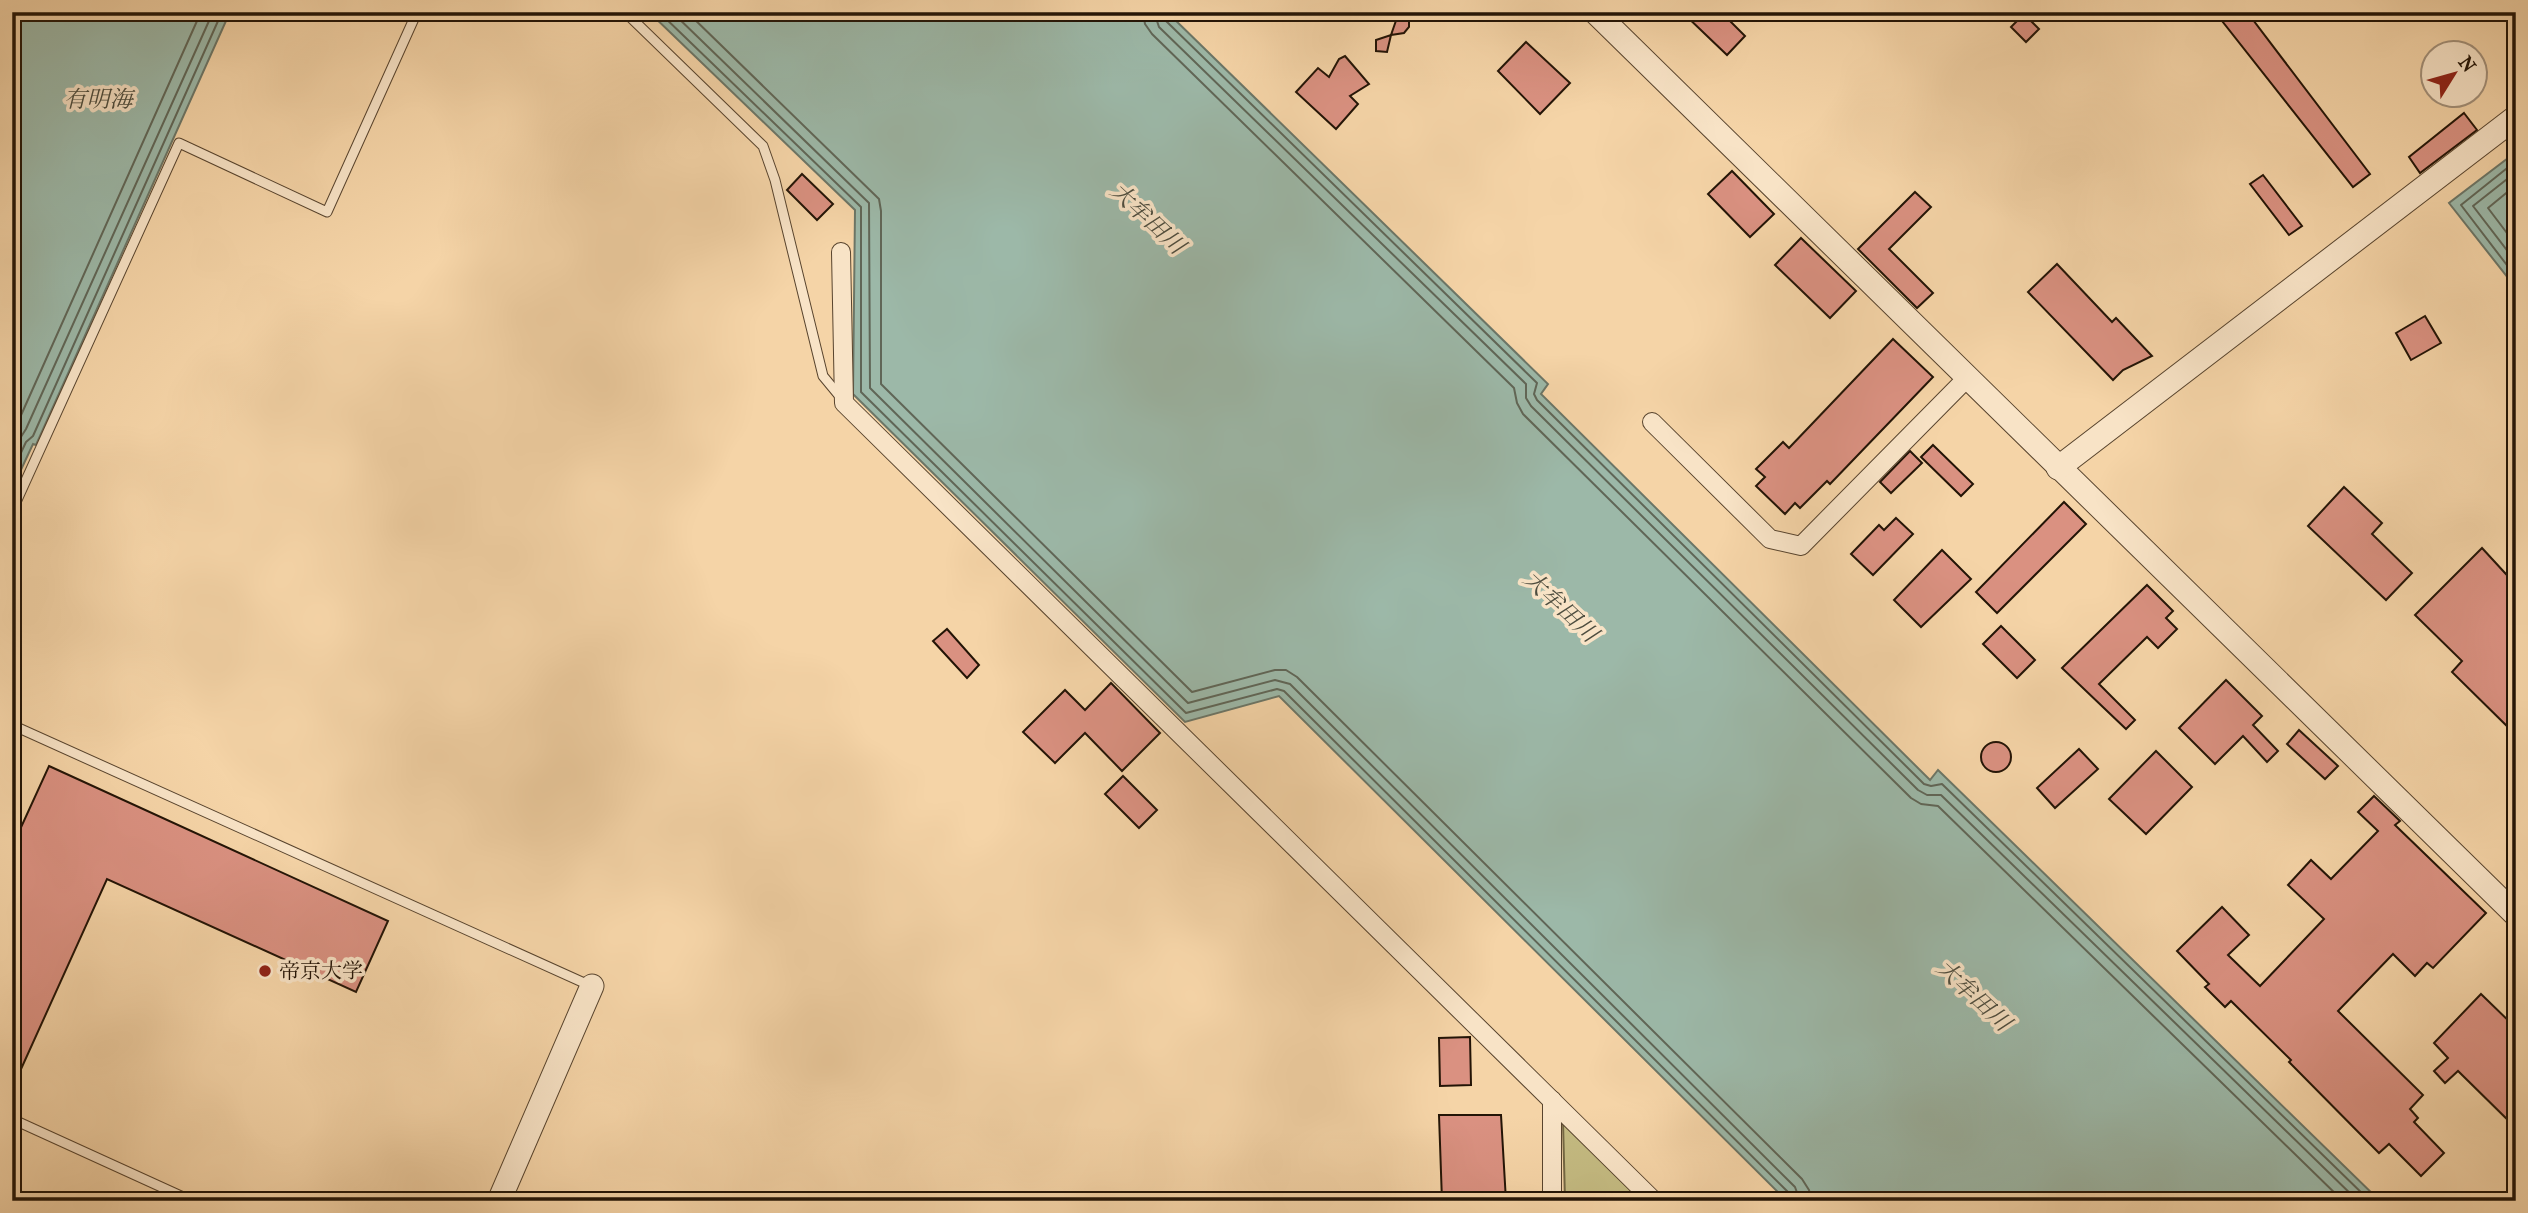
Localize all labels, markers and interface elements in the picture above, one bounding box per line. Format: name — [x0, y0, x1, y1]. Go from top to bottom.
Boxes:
north arrow — [2420, 38, 2490, 108]
text: N — [2454, 52, 2480, 77]
water label: 有明海 — [64, 86, 136, 113]
water label: 大牟田川 — [1105, 177, 1193, 262]
water label: 大牟田川 — [1518, 565, 1606, 650]
water label: 大牟田川 — [1931, 954, 2019, 1039]
place label: 帝京大学 — [279, 959, 363, 983]
marker: 帝京大学 — [257, 963, 273, 979]

